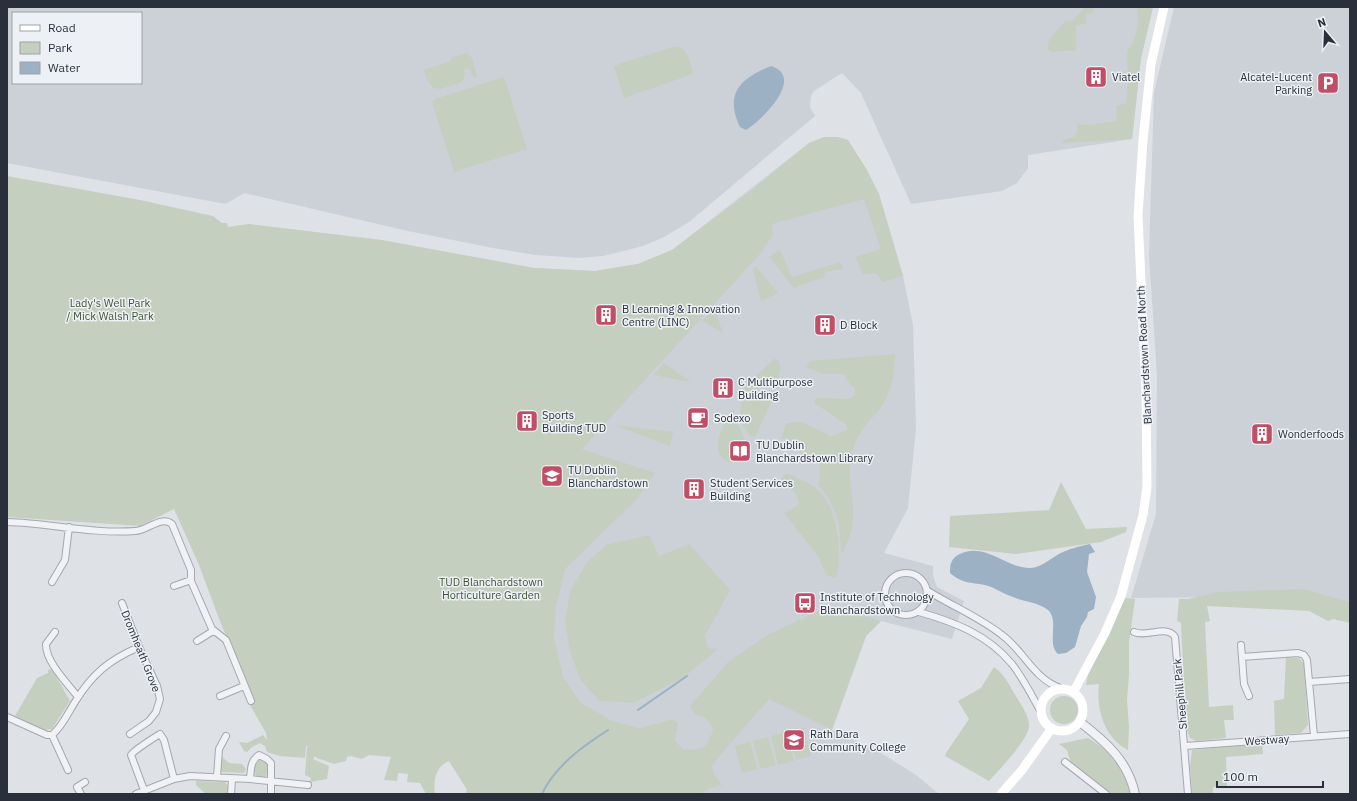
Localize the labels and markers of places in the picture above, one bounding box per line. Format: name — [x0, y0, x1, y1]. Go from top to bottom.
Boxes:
building icon: Viatel — [1083, 64, 1109, 90]
place label: Viatel — [1112, 70, 1140, 84]
place label: Alcatel-Lucent Parking — [1240, 70, 1312, 97]
parking icon: Alcatel-Lucent Parking — [1315, 70, 1341, 96]
building icon: B Learning & Innovation Centre (LINC) — [593, 302, 619, 328]
place label: B Learning & Innovation Centre (LINC) — [622, 302, 740, 329]
building icon: D Block — [812, 312, 838, 338]
place label: D Block — [840, 318, 878, 332]
building icon: C Multipurpose Building — [710, 375, 736, 401]
place label: C Multipurpose Building — [738, 375, 813, 402]
cafe icon: Sodexo — [685, 405, 711, 431]
building icon: Sports Building TUD — [514, 408, 540, 434]
place label: Sports Building TUD — [542, 408, 606, 435]
place label: Sodexo — [714, 411, 750, 425]
building icon: Wonderfoods — [1249, 421, 1275, 447]
place label: Wonderfoods — [1278, 427, 1344, 441]
library icon: TU Dublin Blanchardstown Library — [727, 438, 753, 464]
place label: TU Dublin Blanchardstown Library — [756, 438, 873, 465]
school or university icon: TU Dublin Blanchardstown — [539, 463, 565, 489]
place label: TU Dublin Blanchardstown — [568, 463, 648, 490]
building icon: Student Services Building — [681, 476, 707, 502]
place label: Student Services Building — [710, 476, 793, 503]
bus stop icon: Institute of Technology Blanchardstown — [792, 590, 818, 616]
place label: Institute of Technology Blanchardstown — [820, 590, 934, 617]
school or university icon: Rath Dara Community College — [781, 727, 807, 753]
place label: Rath Dara Community College — [810, 727, 906, 754]

